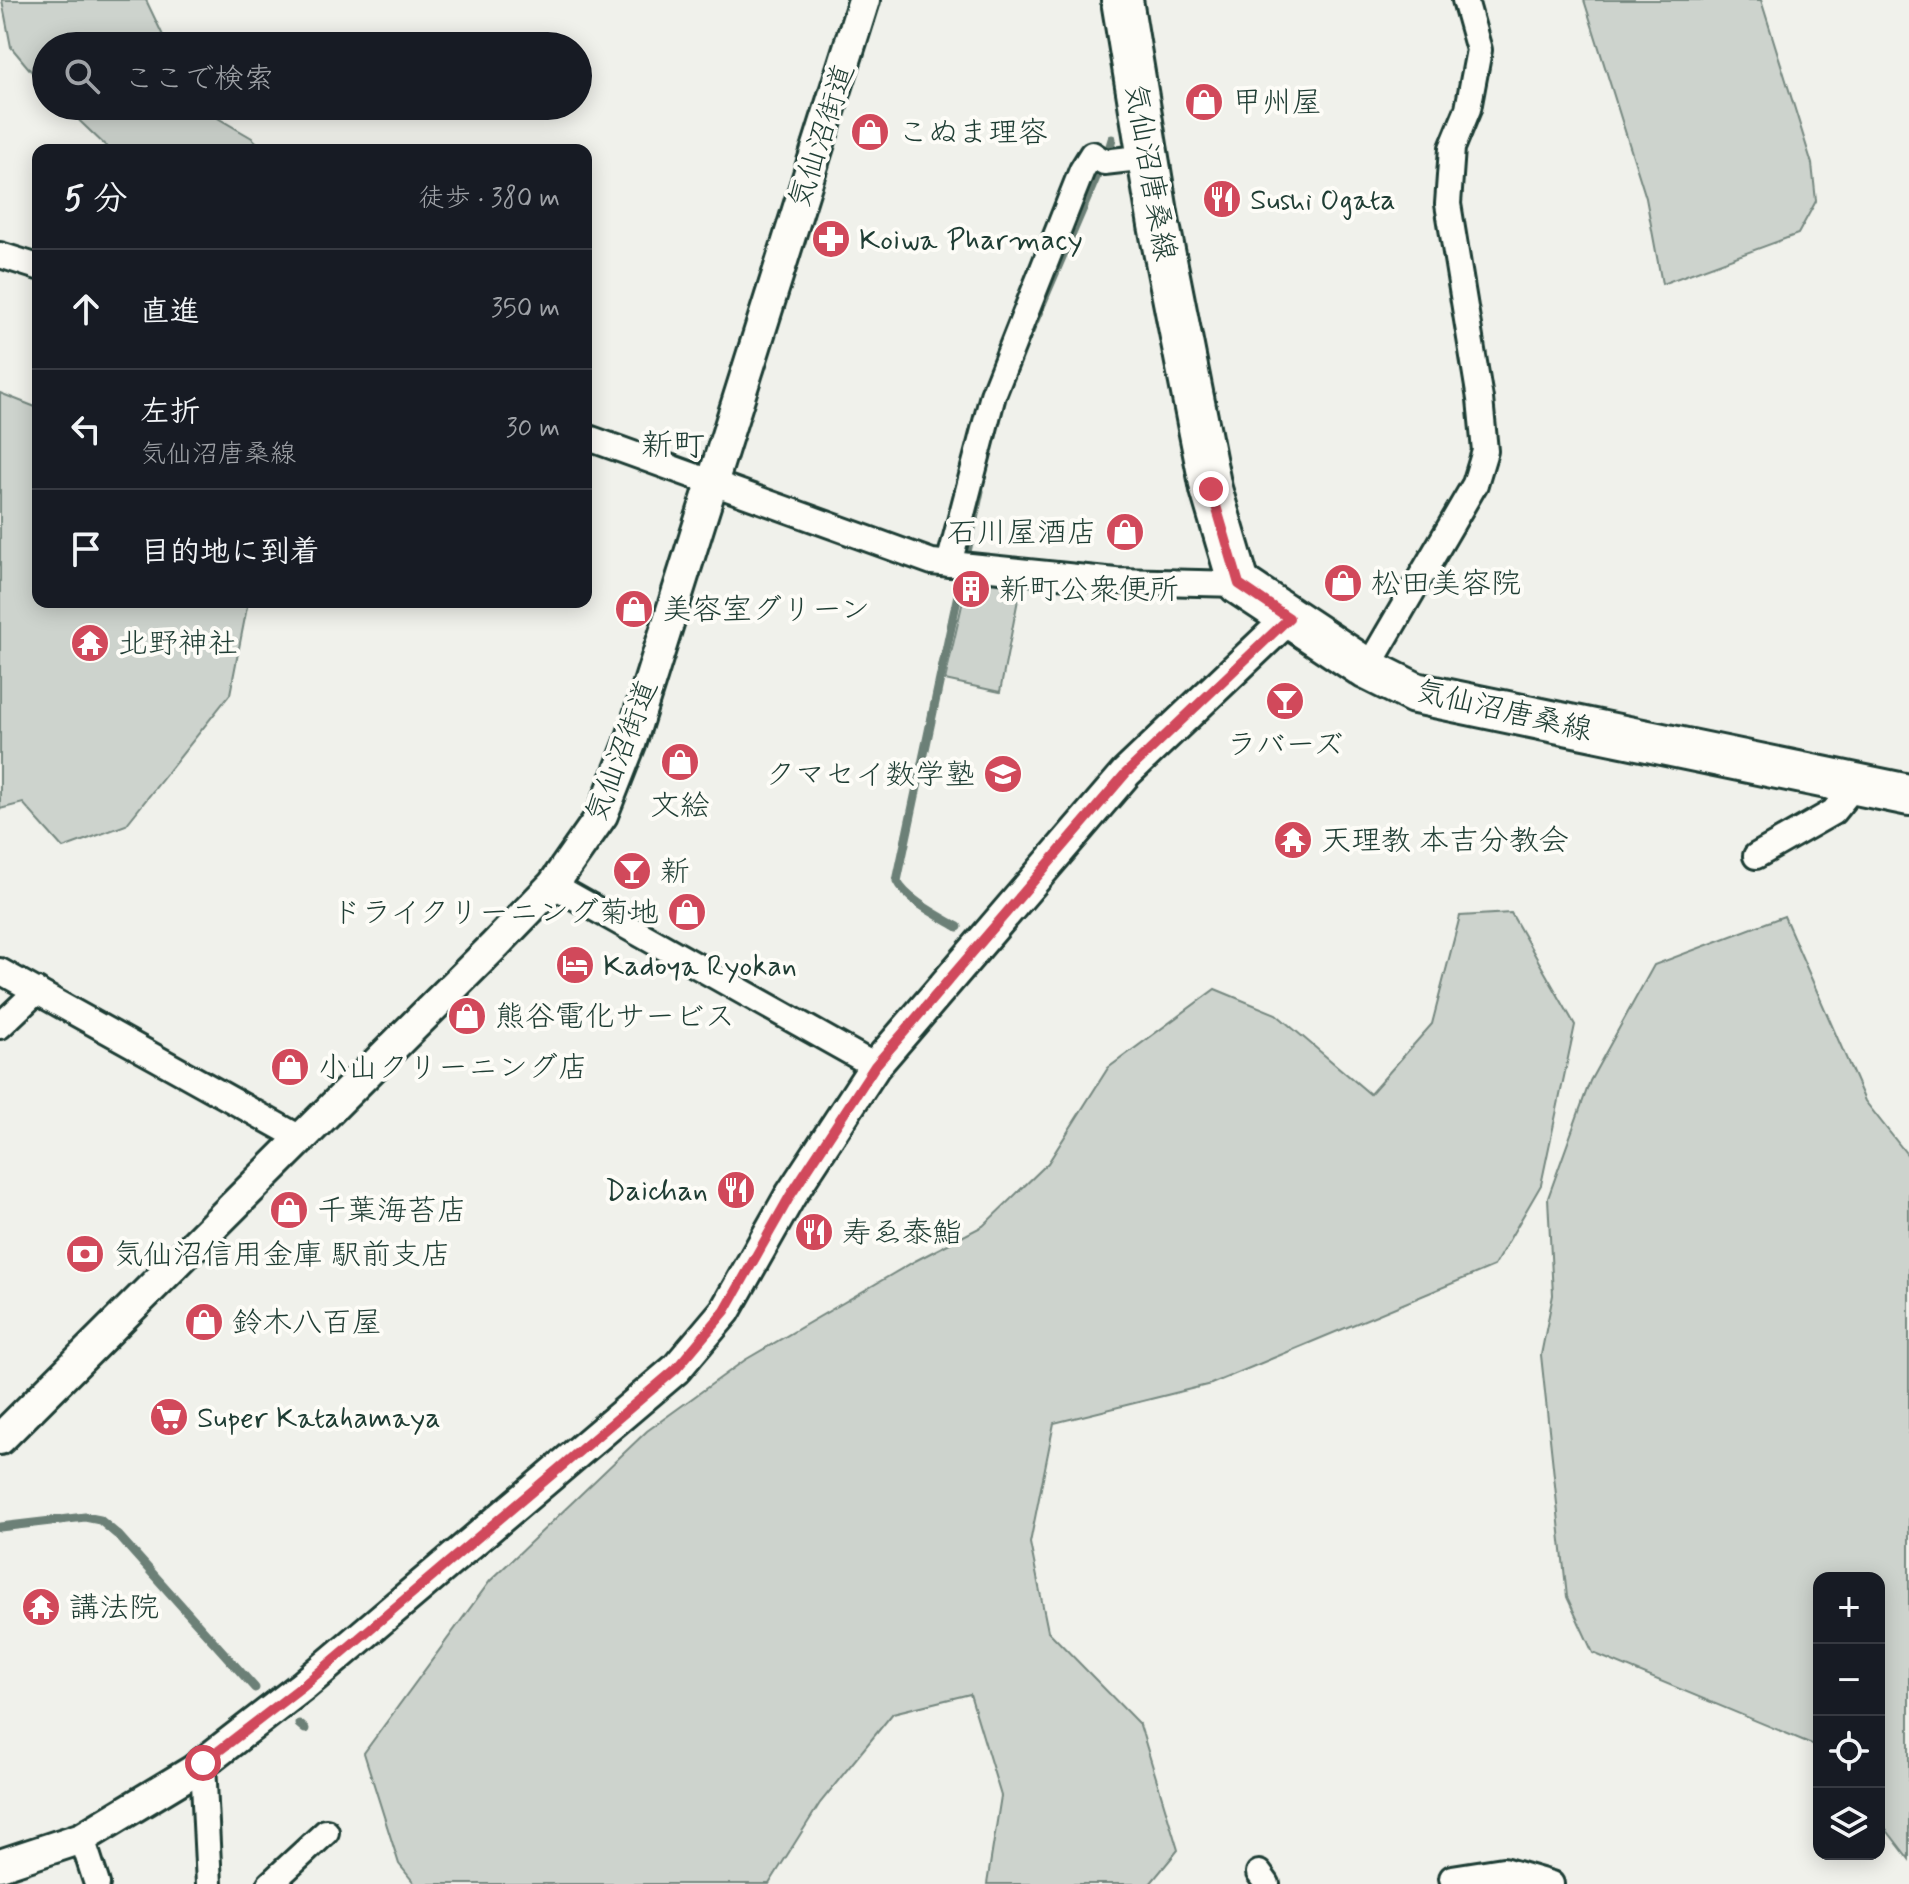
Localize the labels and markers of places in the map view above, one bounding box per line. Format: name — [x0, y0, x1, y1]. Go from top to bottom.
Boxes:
shop icon: 甲州屋 — [1183, 81, 1225, 123]
place label: 甲州屋 — [1232, 84, 1322, 123]
shop icon: こぬま理容 — [849, 111, 891, 153]
place label: こぬま理容 — [898, 114, 1048, 153]
restaurant icon: Sushi Ogata — [1201, 178, 1243, 220]
place label: Sushi Ogata — [1250, 181, 1396, 220]
pharmacy icon: Koiwa Pharmacy — [810, 218, 852, 260]
place label: Koiwa Pharmacy — [859, 221, 1083, 260]
shop icon: 石川屋酒店 — [1104, 511, 1146, 553]
place label: 石川屋酒店 — [947, 514, 1097, 553]
shop icon: 松田美容院 — [1322, 562, 1364, 604]
place label: 松田美容院 — [1371, 565, 1521, 604]
building icon: 新町公衆便所 — [950, 568, 992, 610]
place label: 新町公衆便所 — [999, 571, 1179, 610]
shop icon: 美容室グリーン — [613, 588, 655, 630]
place label: 美容室グリーン — [662, 591, 870, 630]
temple icon: 北野神社 — [69, 622, 111, 664]
place label: 北野神社 — [118, 625, 238, 664]
bar icon: ラバーズ — [1264, 680, 1306, 722]
place label: ラバーズ — [1227, 726, 1343, 765]
shop icon: 文絵 — [659, 741, 701, 783]
school or university icon: クマセイ数学塾 — [982, 753, 1024, 795]
place label: クマセイ数学塾 — [765, 756, 975, 795]
place label: 文絵 — [650, 787, 710, 826]
temple icon: 天理教 本吉分教会 — [1272, 819, 1314, 861]
place label: 天理教 本吉分教会 — [1321, 822, 1569, 861]
bar icon: 新 — [611, 850, 653, 892]
place label: 新 — [660, 853, 690, 892]
shop icon: ドライクリーニング菊地 — [666, 891, 708, 933]
place label: ドライクリーニング菊地 — [331, 894, 659, 933]
hotel icon: Kadoya Ryokan — [554, 944, 596, 986]
place label: Kadoya Ryokan — [603, 947, 797, 986]
shop icon: 熊谷電化サービス — [446, 995, 488, 1037]
place label: 熊谷電化サービス — [495, 998, 735, 1037]
shop icon: 小山クリーニング店 — [269, 1046, 311, 1088]
place label: 小山クリーニング店 — [318, 1049, 588, 1088]
restaurant icon: Daichan — [715, 1169, 757, 1211]
place label: Daichan — [605, 1172, 708, 1211]
shop icon: 千葉海苔店 — [268, 1189, 310, 1231]
place label: 千葉海苔店 — [317, 1192, 467, 1231]
restaurant icon: 寿ゑ泰鮨 — [793, 1211, 835, 1253]
place label: 寿ゑ泰鮨 — [842, 1214, 962, 1253]
bank icon: 気仙沼信用金庫 駅前支店 — [64, 1233, 106, 1275]
place label: 気仙沼信用金庫 駅前支店 — [113, 1236, 451, 1275]
shop icon: 鈴木八百屋 — [183, 1301, 225, 1343]
place label: 鈴木八百屋 — [232, 1304, 382, 1343]
supermarket icon: Super Katahamaya — [148, 1396, 190, 1438]
place label: Super Katahamaya — [197, 1399, 441, 1438]
temple icon: 講法院 — [20, 1586, 62, 1628]
place label: 講法院 — [69, 1589, 159, 1628]

